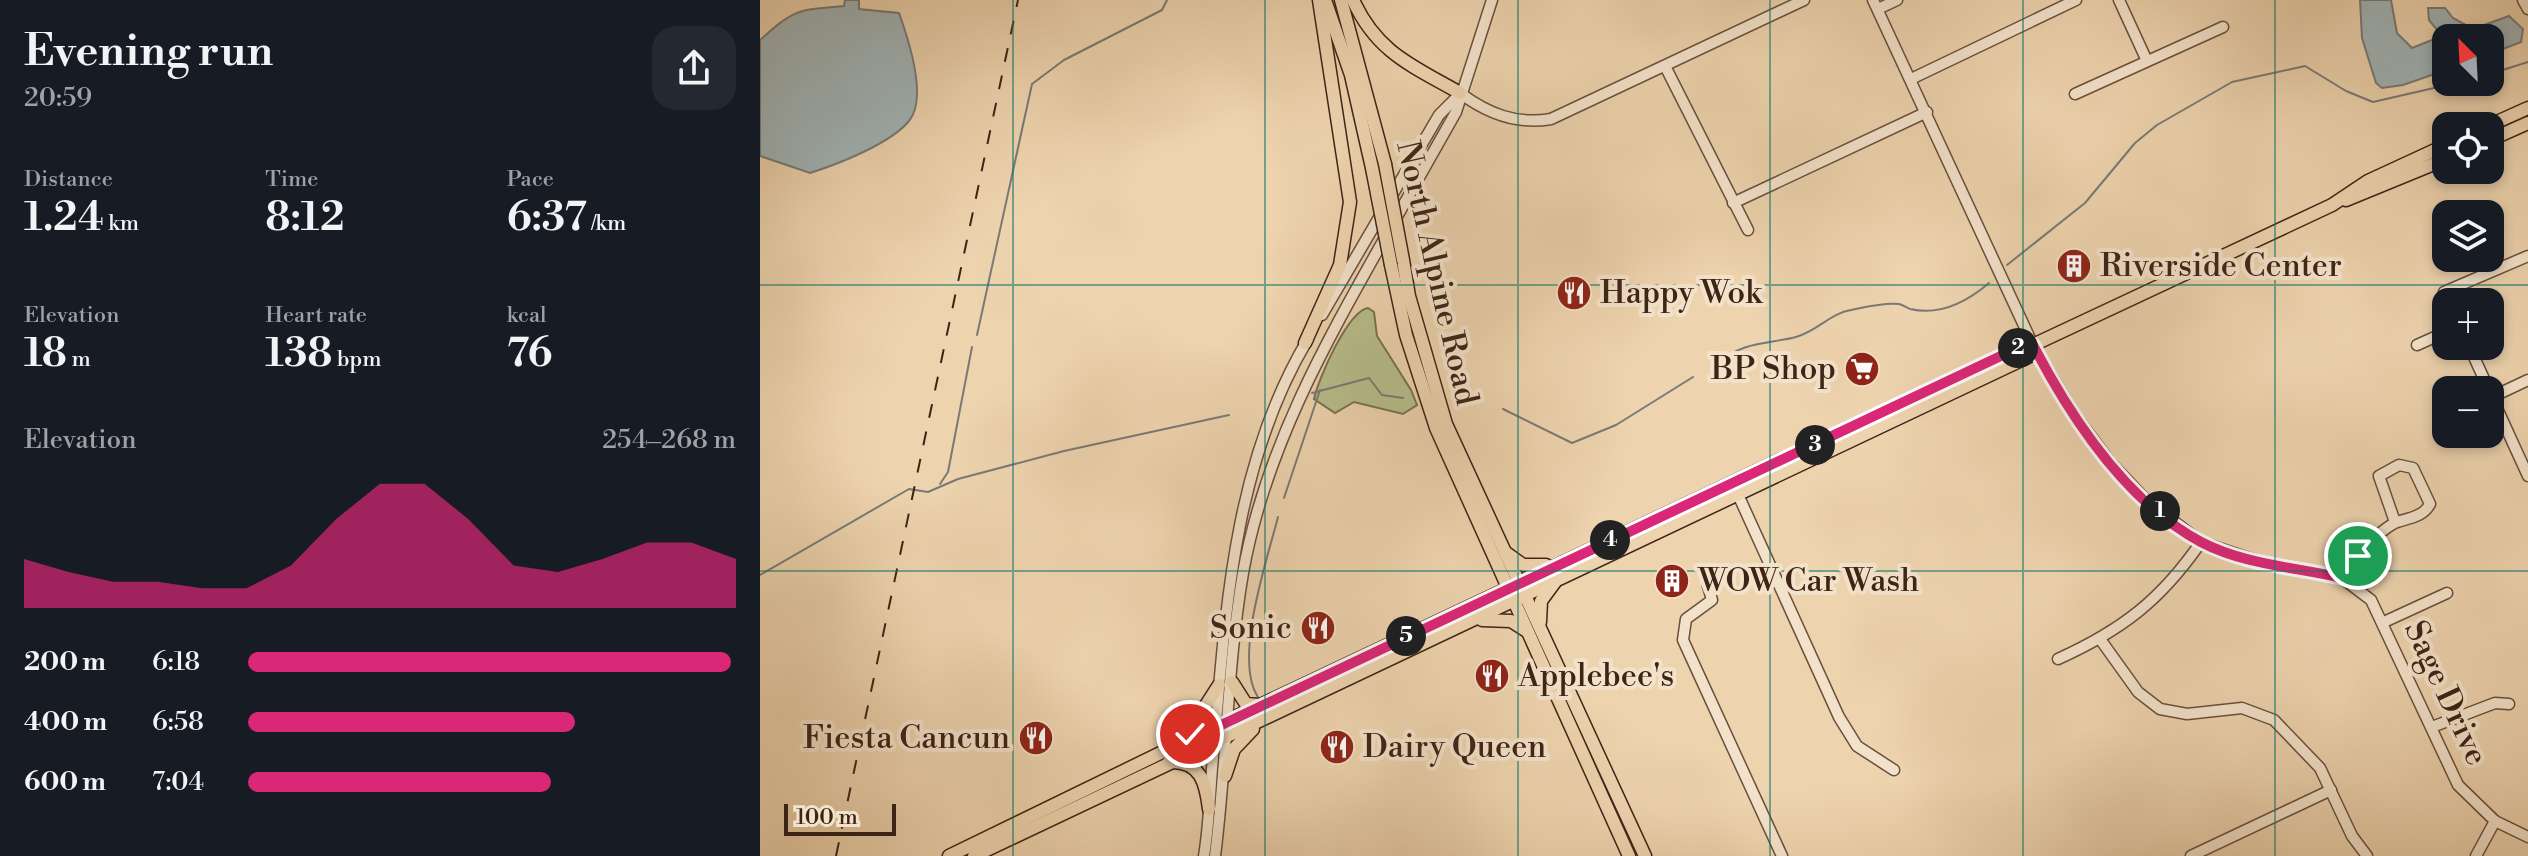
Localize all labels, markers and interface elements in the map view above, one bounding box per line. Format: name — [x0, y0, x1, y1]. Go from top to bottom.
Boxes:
text: Evening run — [24, 24, 273, 79]
north arrow — [2432, 24, 2504, 96]
map controls — [2432, 24, 2504, 448]
button: share — [652, 26, 736, 110]
text: 20:59 — [24, 82, 92, 114]
button: locate — [2432, 112, 2504, 184]
street label: North Alpine Road — [1387, 137, 1487, 409]
text: Distance — [24, 166, 113, 193]
text: Time — [265, 166, 318, 193]
text: Pace — [507, 166, 554, 193]
text: 1.24 — [24, 193, 104, 243]
text: 8:12 — [265, 193, 344, 243]
text: 6:37 — [507, 193, 587, 243]
button: layers — [2432, 200, 2504, 272]
text: km — [104, 210, 139, 237]
text: /km — [587, 210, 626, 237]
place label: Riverside Center — [2100, 246, 2342, 286]
building icon: Riverside Center — [2055, 247, 2093, 285]
place label: Happy Wok — [1600, 273, 1764, 313]
restaurant icon: Happy Wok — [1555, 274, 1593, 312]
button: + — [2432, 288, 2504, 360]
text: Elevation — [24, 302, 119, 329]
text: Heart rate — [265, 302, 367, 329]
text: kcal — [507, 302, 547, 329]
pin: 2 — [1998, 328, 2038, 368]
text: 18 — [24, 329, 67, 379]
text: 138 — [265, 329, 332, 379]
text: 76 — [507, 329, 552, 379]
text: 2 — [2011, 334, 2025, 361]
text: m — [67, 346, 91, 373]
text: bpm — [332, 346, 382, 373]
place label: BP Shop — [1710, 349, 1836, 389]
supermarket icon: BP Shop — [1843, 350, 1881, 388]
button: − — [2432, 376, 2504, 448]
text: Elevation — [24, 424, 137, 456]
text: 254–268 m — [602, 424, 736, 456]
pin: 3 — [1795, 425, 1835, 465]
text: 3 — [1808, 431, 1822, 458]
pin: 1 — [2140, 491, 2180, 531]
text: 1 — [2155, 497, 2165, 524]
pin: 4 — [1590, 520, 1630, 560]
pin — [2324, 522, 2392, 590]
text: 4 — [1603, 526, 1617, 553]
icon: arrive — [2336, 534, 2380, 578]
place label: WOW Car Wash — [1697, 561, 1919, 601]
building icon: WOW Car Wash — [1653, 562, 1691, 600]
place label: Sonic — [1210, 608, 1292, 648]
restaurant icon: Sonic — [1299, 609, 1337, 647]
street label: Sage Drive — [2395, 614, 2497, 772]
pin: 5 — [1386, 616, 1426, 656]
text: 5 — [1399, 622, 1413, 649]
text: 200 m — [24, 646, 106, 678]
text: 6:18 — [152, 646, 200, 678]
place label: Applebee's — [1517, 656, 1674, 696]
restaurant icon: Applebee's — [1473, 657, 1511, 695]
pin — [1156, 700, 1224, 768]
text: 400 m — [24, 706, 107, 738]
text: 6:58 — [152, 706, 204, 738]
icon: check — [1168, 712, 1212, 756]
place label: Fiesta Cancun — [803, 718, 1010, 758]
restaurant icon: Fiesta Cancun — [1017, 719, 1055, 757]
place label: Dairy Queen — [1363, 727, 1546, 767]
restaurant icon: Dairy Queen — [1318, 728, 1356, 766]
text: 600 m — [24, 766, 106, 798]
text: 7:04 — [152, 766, 204, 798]
scale bar — [784, 800, 896, 836]
text: 100 m — [796, 804, 858, 831]

